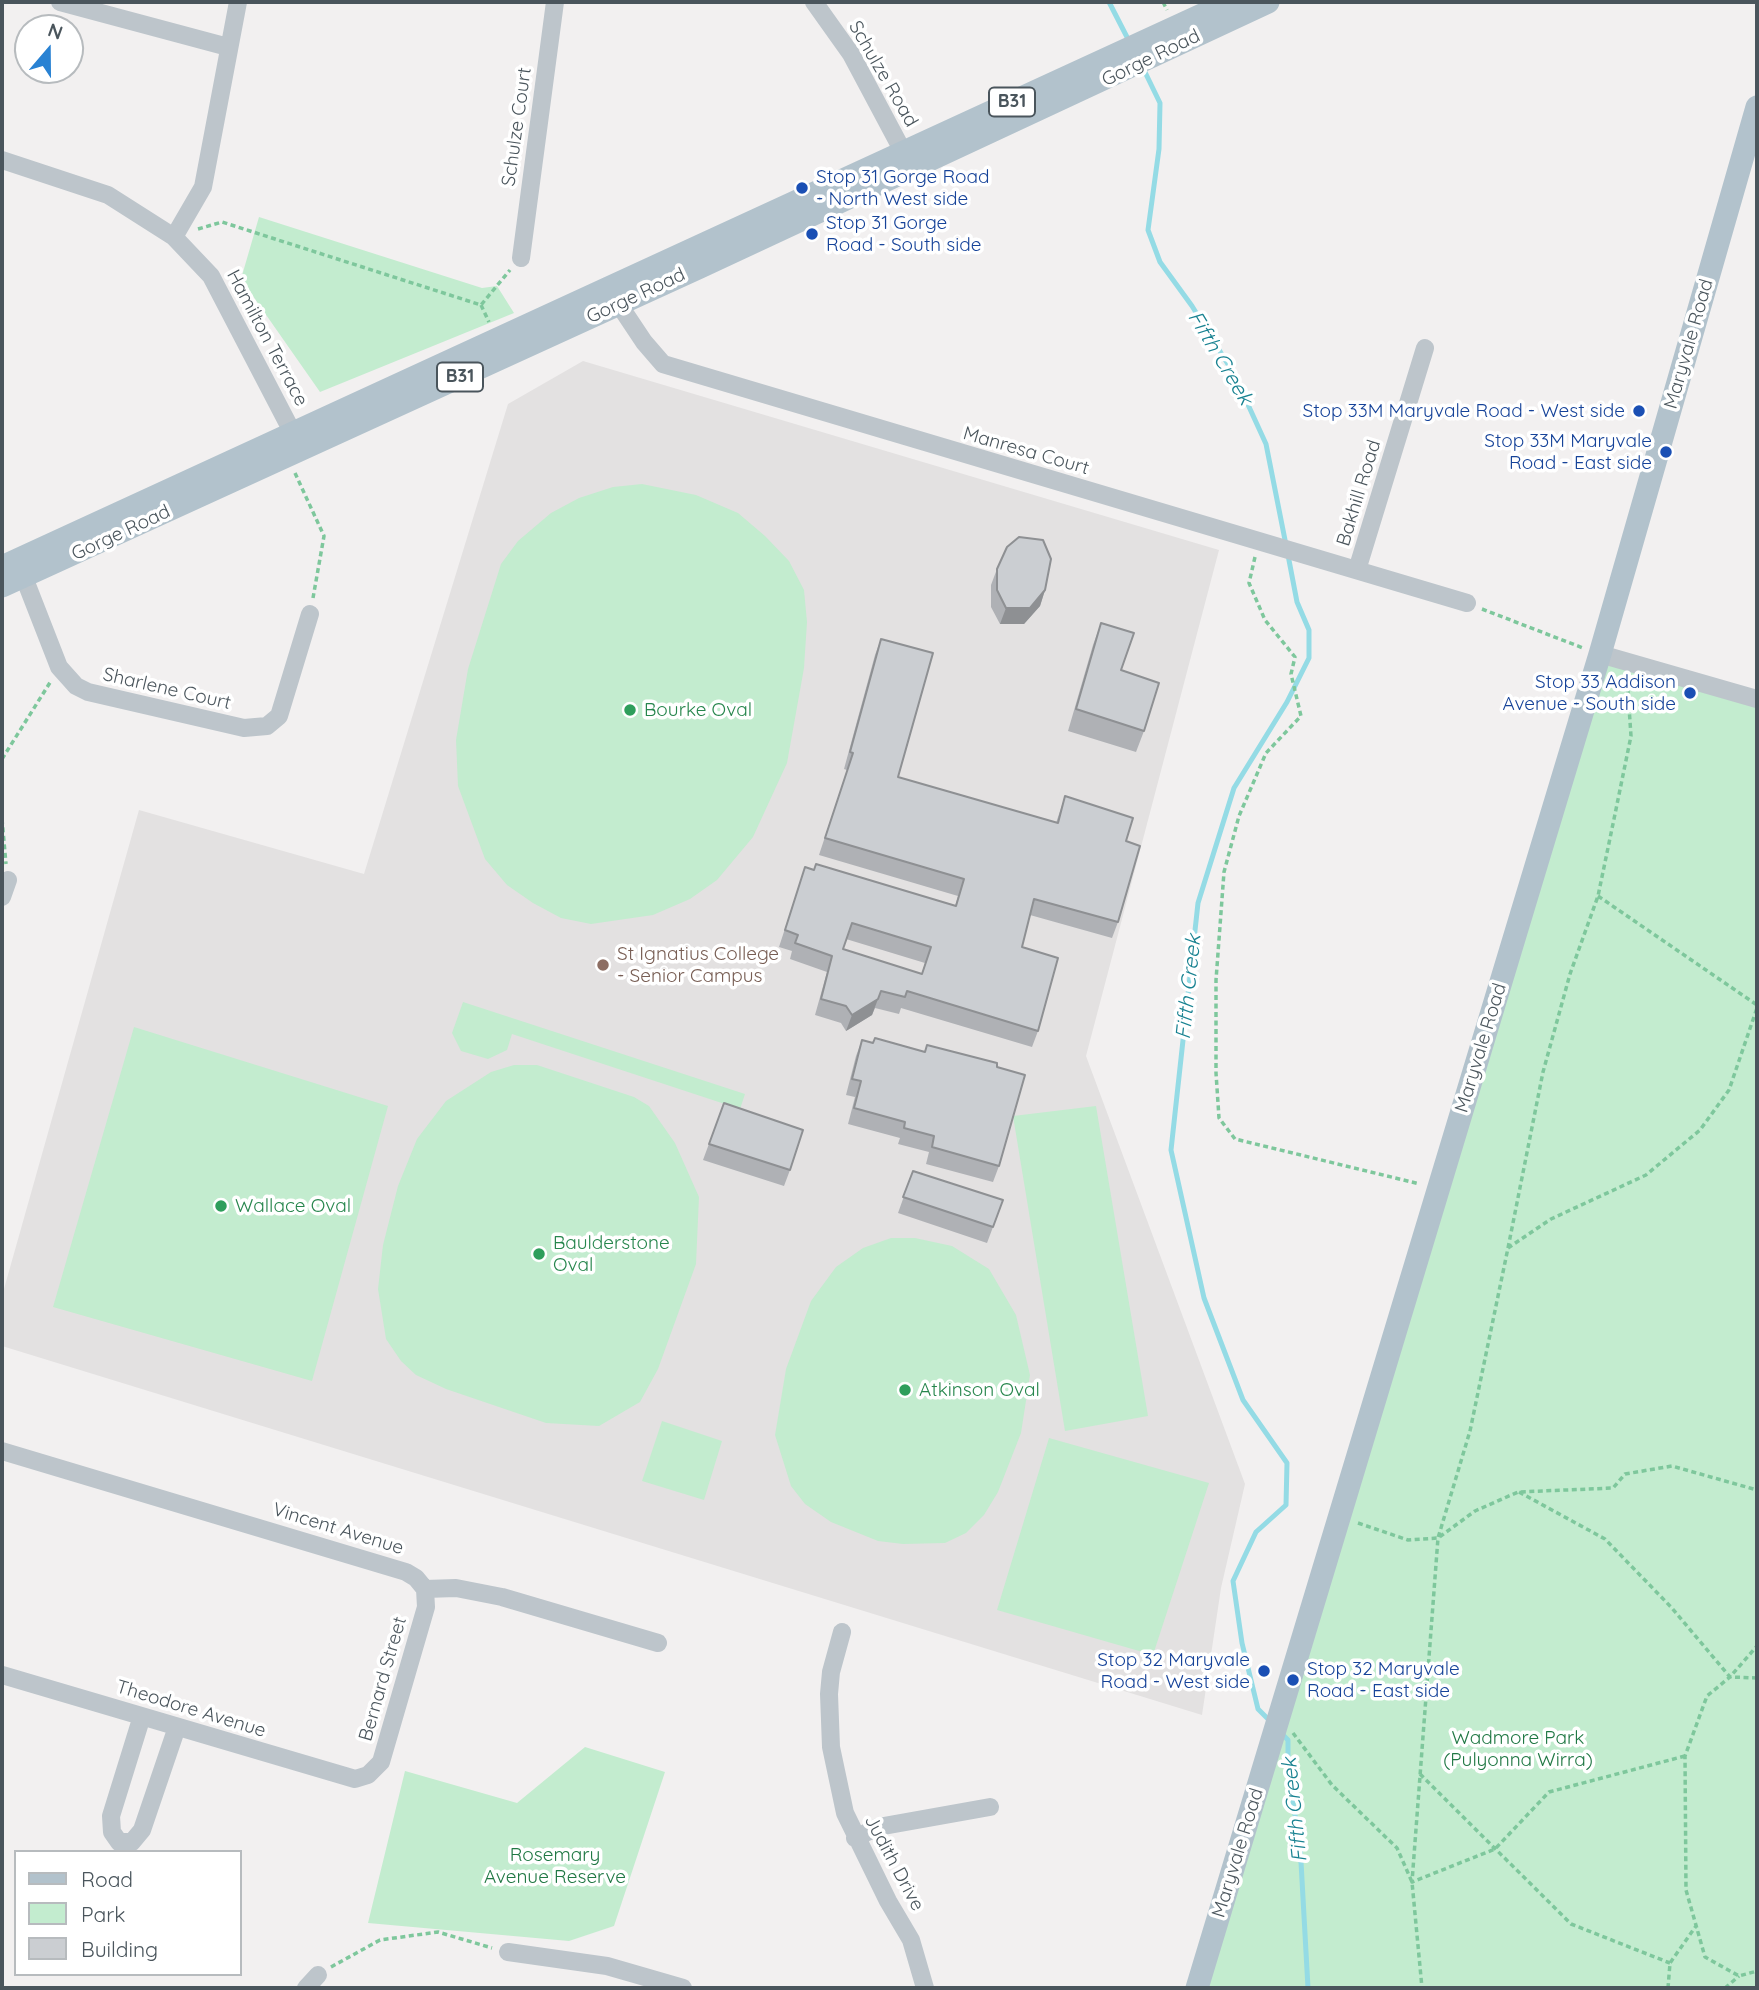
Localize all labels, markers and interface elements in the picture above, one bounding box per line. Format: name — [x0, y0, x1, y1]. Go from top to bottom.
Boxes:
north arrow — [14, 14, 84, 84]
text: N — [45, 17, 66, 45]
street label: Schulze Road — [844, 17, 922, 131]
street label: Gorge Road — [1098, 24, 1204, 92]
street label: Schulze Court — [497, 66, 537, 188]
road number: B31 — [989, 88, 1035, 116]
place label: Stop 31 Gorge Road - North West side — [816, 166, 990, 210]
marker: Stop 31 Gorge Road - North West side — [794, 180, 810, 196]
place label: Stop 31 Gorge Road - South side — [826, 212, 982, 256]
marker: Stop 31 Gorge Road - South side — [804, 226, 820, 242]
street label: Gorge Road — [583, 263, 689, 329]
street label: Hamilton Terrace — [221, 266, 313, 410]
street label: Maryvale Road — [1660, 276, 1718, 412]
water label: Fifth Creek — [1182, 306, 1258, 410]
road number: B31 — [437, 362, 483, 391]
place label: Stop 33M Maryvale Road - West side — [1303, 400, 1625, 422]
marker: Stop 33M Maryvale Road - West side — [1631, 403, 1647, 419]
street label: Manresa Court — [960, 422, 1092, 480]
place label: Stop 33M Maryvale Road - East side — [1484, 430, 1652, 474]
street label: Bakhill Road — [1332, 437, 1386, 549]
marker: Stop 33M Maryvale Road - East side — [1658, 444, 1674, 460]
street label: Gorge Road — [68, 500, 174, 566]
street label: Sharlene Court — [101, 663, 233, 715]
place label: Stop 33 Addison Avenue - South side — [1503, 671, 1676, 715]
marker: Stop 33 Addison Avenue - South side — [1682, 685, 1698, 701]
place label: Bourke Oval — [644, 699, 752, 721]
marker: Bourke Oval — [622, 702, 638, 718]
water label: Fifth Creek — [1171, 933, 1207, 1041]
place label: St Ignatius College - Senior Campus — [617, 943, 779, 987]
marker: St Ignatius College - Senior Campus — [595, 957, 611, 973]
street label: Maryvale Road — [1450, 981, 1512, 1115]
place label: Wallace Oval — [235, 1195, 351, 1217]
marker: Wallace Oval — [213, 1198, 229, 1214]
place label: Baulderstone Oval — [553, 1232, 670, 1276]
marker: Baulderstone Oval — [531, 1246, 547, 1262]
place label: Atkinson Oval — [919, 1379, 1040, 1401]
marker: Atkinson Oval — [897, 1382, 913, 1398]
street label: Vincent Avenue — [270, 1498, 406, 1560]
street label: Bernard Street — [354, 1614, 412, 1744]
place label: Stop 32 Maryvale Road - West side — [1097, 1649, 1250, 1693]
place label: Stop 32 Maryvale Road - East side — [1307, 1658, 1460, 1702]
marker: Stop 32 Maryvale Road - West side — [1256, 1663, 1272, 1679]
marker: Stop 32 Maryvale Road - East side — [1285, 1672, 1301, 1688]
street label: Theodore Avenue — [113, 1675, 269, 1743]
park label: Wadmore Park (Pulyonna Wirra) — [1443, 1727, 1593, 1771]
water label: Fifth Creek — [1277, 1756, 1313, 1864]
street label: Maryvale Road — [1207, 1786, 1269, 1920]
street label: Judith Drive — [859, 1811, 929, 1915]
park label: Rosemary Avenue Reserve — [484, 1844, 626, 1888]
legend — [14, 1850, 242, 1976]
text: Road — [81, 1866, 133, 1892]
text: Park — [81, 1901, 125, 1927]
text: Building — [81, 1936, 158, 1962]

